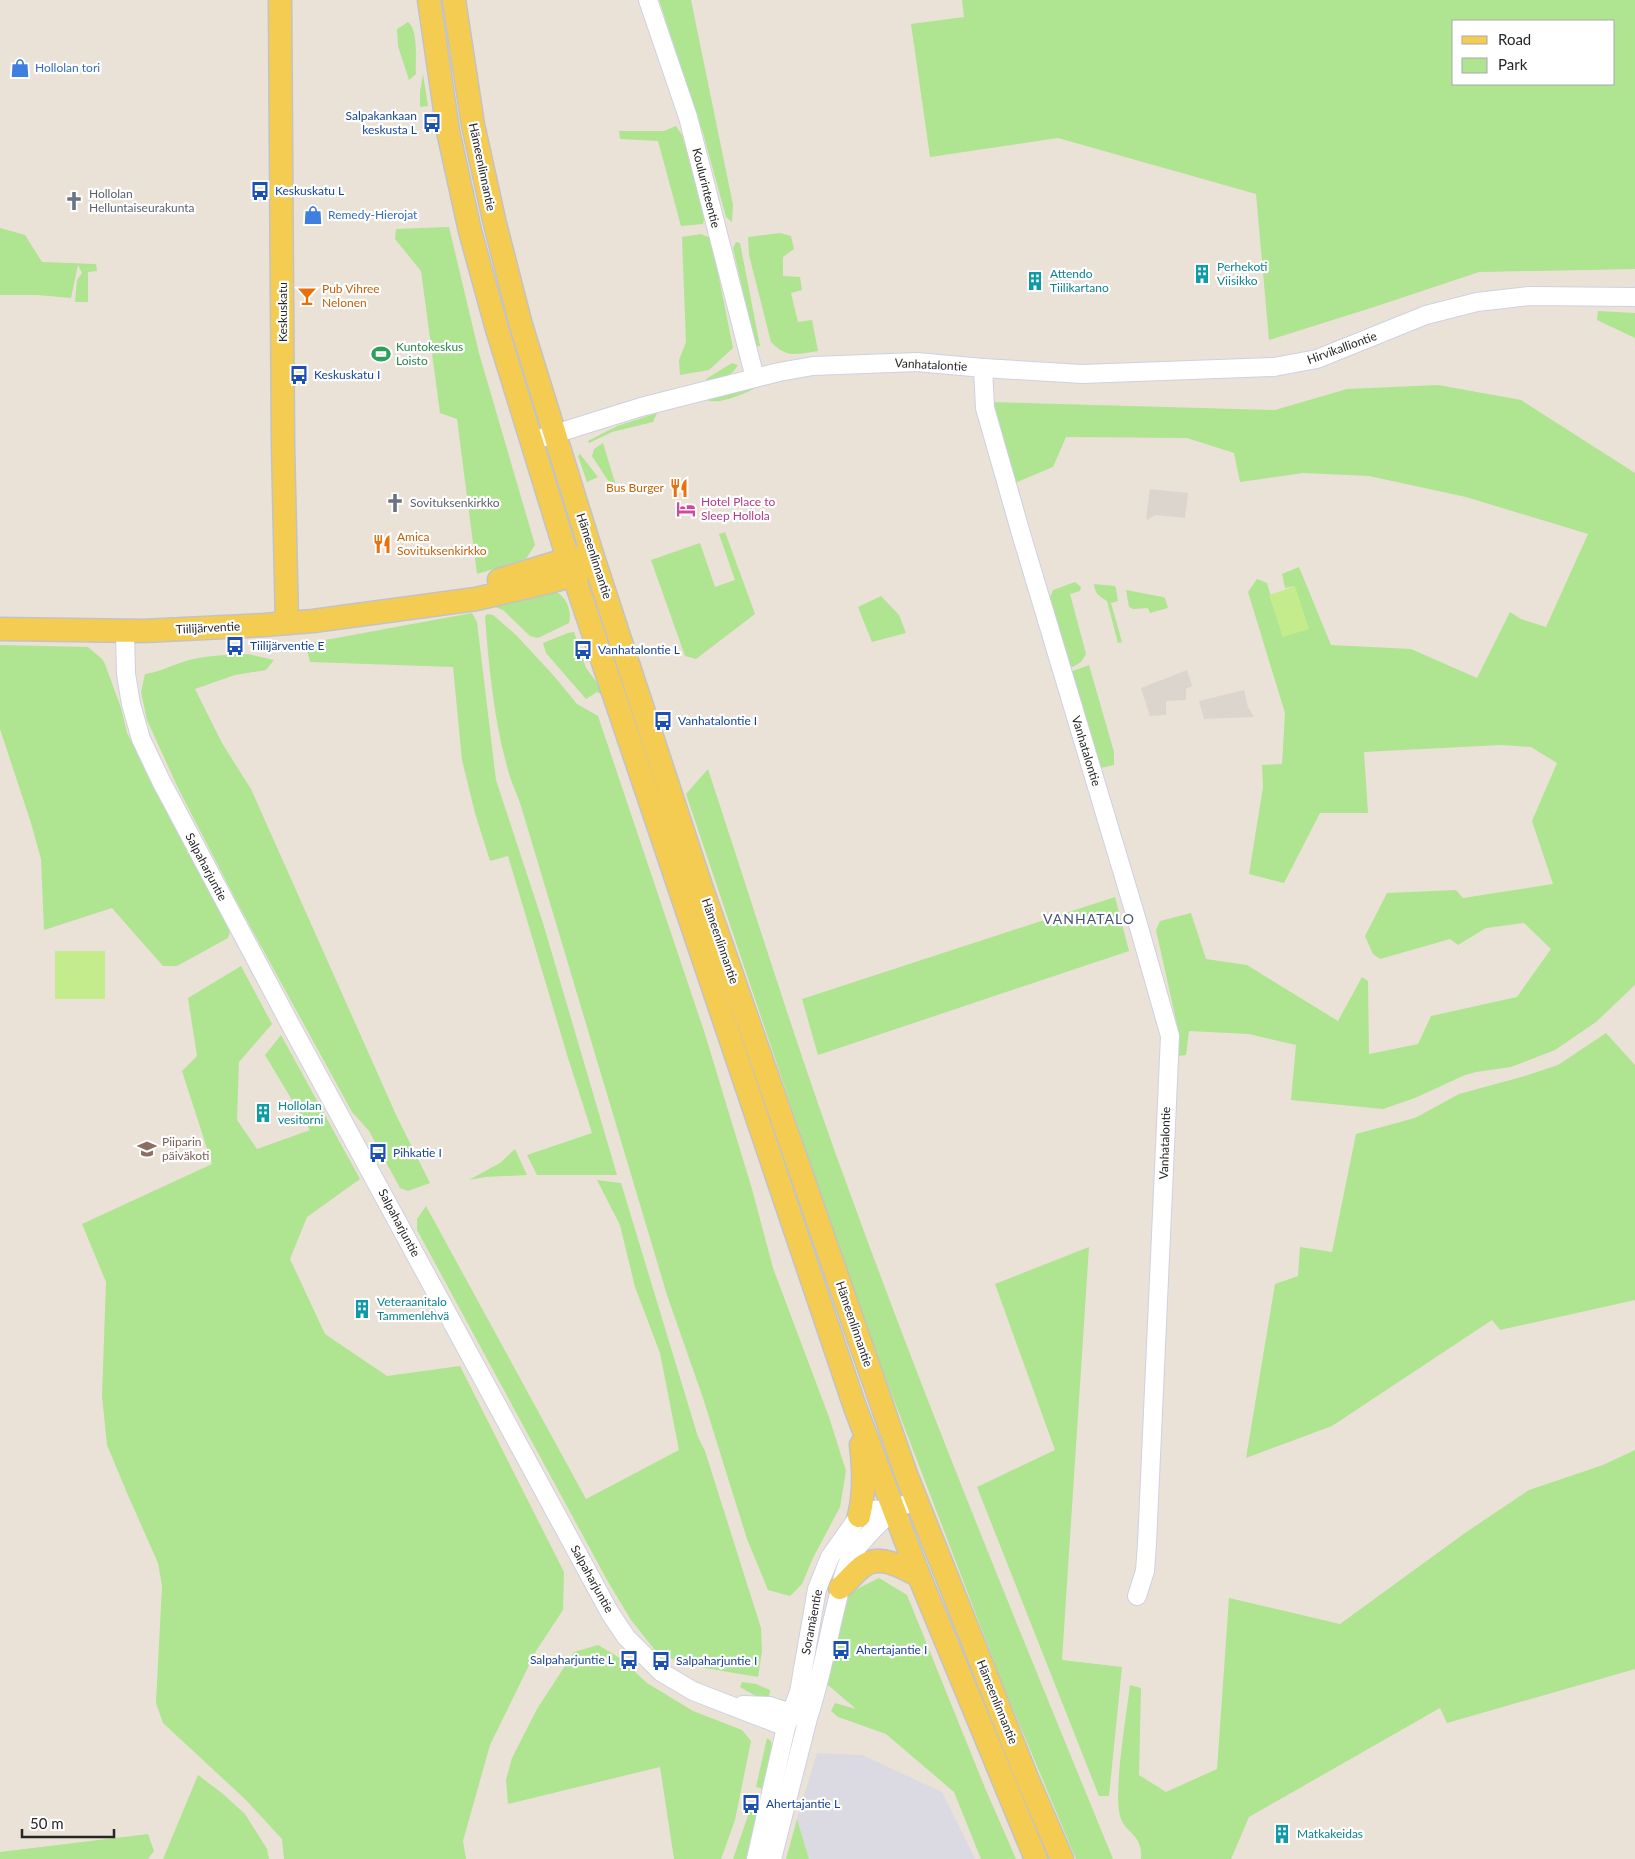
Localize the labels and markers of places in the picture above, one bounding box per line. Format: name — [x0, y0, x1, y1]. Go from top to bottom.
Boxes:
shop icon: Hollolan tori — [9, 57, 31, 79]
place label: Hollolan tori — [35, 60, 100, 75]
place label: Salpakankaan keskusta L — [346, 108, 417, 137]
bus stop icon: Salpakankaan keskusta L — [421, 112, 443, 134]
bus stop icon: Keskuskatu L — [249, 180, 271, 202]
place label: Keskuskatu L — [275, 183, 344, 198]
place label: Hollolan Helluntaiseurakunta — [89, 186, 195, 215]
church icon: Hollolan Helluntaiseurakunta — [63, 190, 85, 212]
shop icon: Remedy-Hierojat — [302, 204, 324, 226]
place label: Remedy-Hierojat — [328, 207, 418, 222]
place label: Perhekoti Viisikko — [1217, 259, 1267, 288]
building icon: Perhekoti Viisikko — [1191, 263, 1213, 285]
place label: Attendo Tiilikartano — [1050, 266, 1109, 295]
building icon: Attendo Tiilikartano — [1024, 270, 1046, 292]
place label: Pub Vihree Nelonen — [322, 281, 380, 310]
bar icon: Pub Vihree Nelonen — [296, 285, 318, 307]
place label: Kuntokeskus Loisto — [396, 339, 463, 368]
sports icon: Kuntokeskus Loisto — [370, 343, 392, 365]
bus stop icon: Keskuskatu I — [288, 364, 310, 386]
place label: Keskuskatu I — [314, 367, 380, 382]
restaurant icon: Bus Burger — [668, 477, 690, 499]
place label: Bus Burger — [606, 480, 665, 495]
church icon: Sovituksenkirkko — [384, 492, 406, 514]
place label: Hotel Place to Sleep Hollola — [701, 494, 775, 523]
place label: Sovituksenkirkko — [410, 495, 500, 510]
hotel icon: Hotel Place to Sleep Hollola — [675, 498, 697, 520]
place label: Amica Sovituksenkirkko — [397, 529, 487, 558]
restaurant icon: Amica Sovituksenkirkko — [371, 533, 393, 555]
bus stop icon: Tiilijärventie E — [224, 635, 246, 657]
place label: Tiilijärventie E — [250, 638, 325, 653]
bus stop icon: Vanhatalontie L — [572, 639, 594, 661]
place label: Vanhatalontie L — [598, 642, 680, 657]
bus stop icon: Vanhatalontie I — [652, 710, 674, 732]
place label: Vanhatalontie I — [678, 713, 757, 728]
place label: Hollolan vesitorni — [278, 1098, 324, 1127]
building icon: Hollolan vesitorni — [252, 1102, 274, 1124]
place label: Piiparin päiväkoti — [162, 1134, 209, 1163]
school or university icon: Piiparin päiväkoti — [136, 1138, 158, 1160]
bus stop icon: Pihkatie I — [367, 1142, 389, 1164]
place label: Pihkatie I — [393, 1145, 442, 1160]
place label: Veteraanitalo Tammenlehvä — [377, 1294, 449, 1323]
building icon: Veteraanitalo Tammenlehvä — [351, 1298, 373, 1320]
bus stop icon: Ahertajantie I — [830, 1639, 852, 1661]
place label: Ahertajantie I — [856, 1642, 927, 1657]
bus stop icon: Salpaharjuntie L — [618, 1649, 640, 1671]
bus stop icon: Salpaharjuntie I — [650, 1650, 672, 1672]
place label: Salpaharjuntie L — [530, 1652, 614, 1667]
place label: Salpaharjuntie I — [676, 1653, 757, 1668]
bus stop icon: Ahertajantie L — [740, 1793, 762, 1815]
place label: Ahertajantie L — [766, 1796, 840, 1811]
building icon: Matkakeidas — [1271, 1823, 1293, 1845]
place label: Matkakeidas — [1297, 1826, 1363, 1841]

